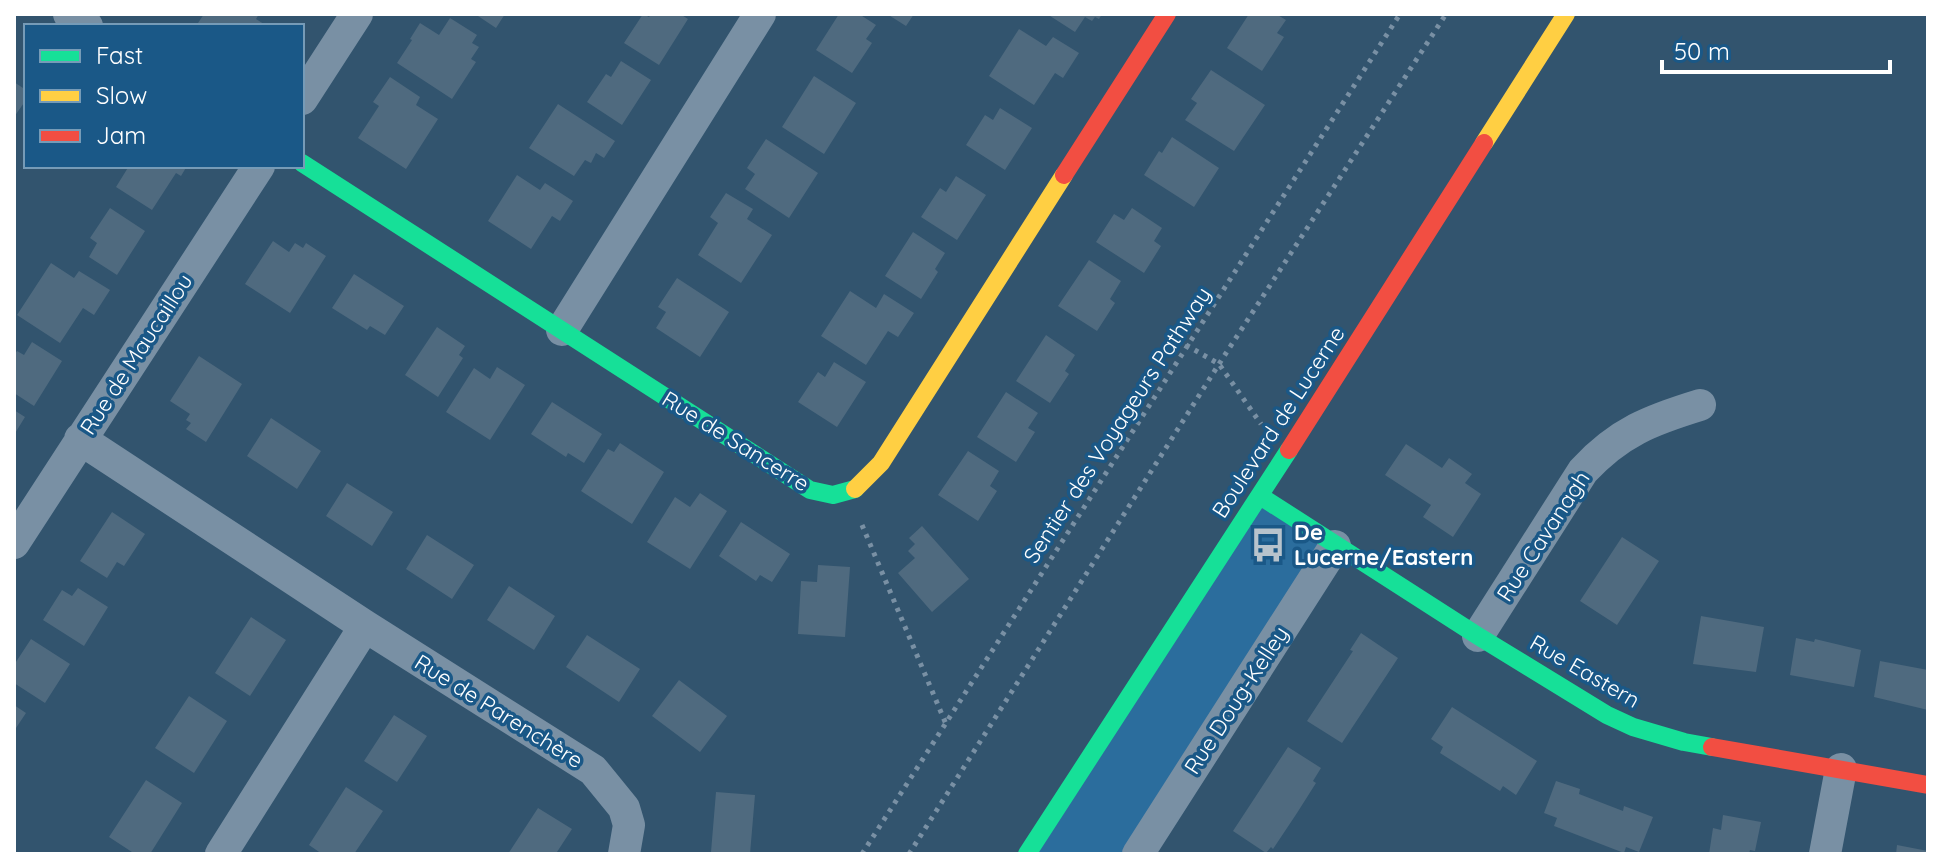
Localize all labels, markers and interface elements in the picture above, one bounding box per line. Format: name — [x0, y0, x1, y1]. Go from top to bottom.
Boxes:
legend — [24, 24, 304, 168]
scale bar — [1662, 24, 1890, 74]
text: 50 m — [1674, 36, 1730, 66]
text: Fast — [96, 40, 143, 70]
text: Slow — [96, 80, 147, 110]
text: Jam — [96, 120, 146, 150]
street label: Rue de Maucaillou — [74, 268, 198, 440]
street label: Sentier des Voyageurs Pathway — [1017, 282, 1217, 568]
street label: Boulevard de Lucerne — [1206, 321, 1350, 523]
street label: Rue de Sancerre — [657, 385, 815, 497]
street label: Rue Cavanagh — [1490, 465, 1596, 607]
place label: De Lucerne/Eastern — [1294, 518, 1473, 571]
bus stop icon: De Lucerne/Eastern — [1249, 526, 1287, 564]
street label: Rue Doug-Kelley — [1178, 621, 1294, 779]
street label: Rue Eastern — [1525, 628, 1645, 714]
street label: Rue de Parenchère — [410, 648, 588, 774]

